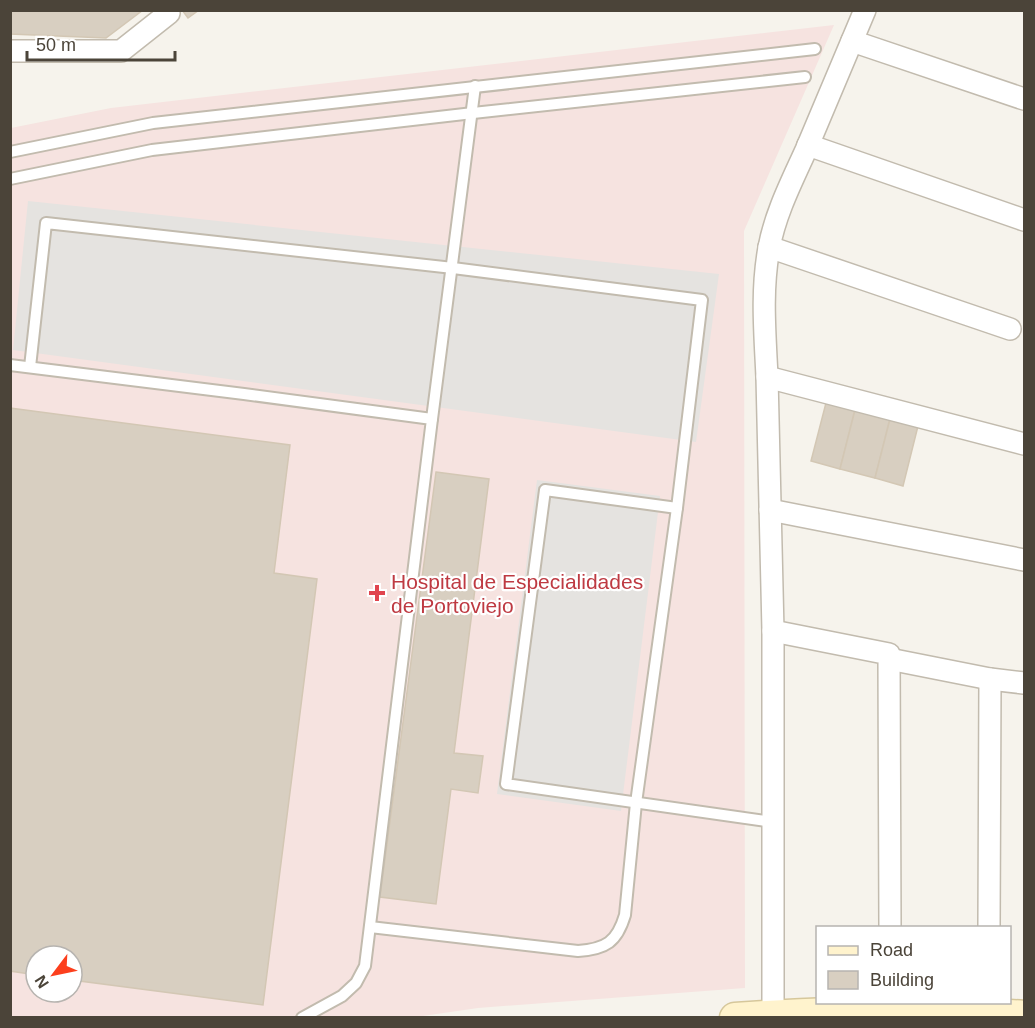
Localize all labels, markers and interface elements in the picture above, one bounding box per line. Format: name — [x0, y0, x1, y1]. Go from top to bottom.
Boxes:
scale bar — [27, 24, 176, 62]
text: 50 m — [36, 35, 76, 55]
place label: Hospital de Especialidades de Portoviejo — [391, 570, 643, 617]
marker: Hospital de Especialidades de Portoviejo — [368, 584, 386, 602]
legend — [816, 926, 1011, 1004]
text: Road — [870, 940, 913, 960]
north arrow — [24, 944, 84, 1004]
text: Building — [870, 970, 934, 990]
text: N — [31, 972, 52, 991]

